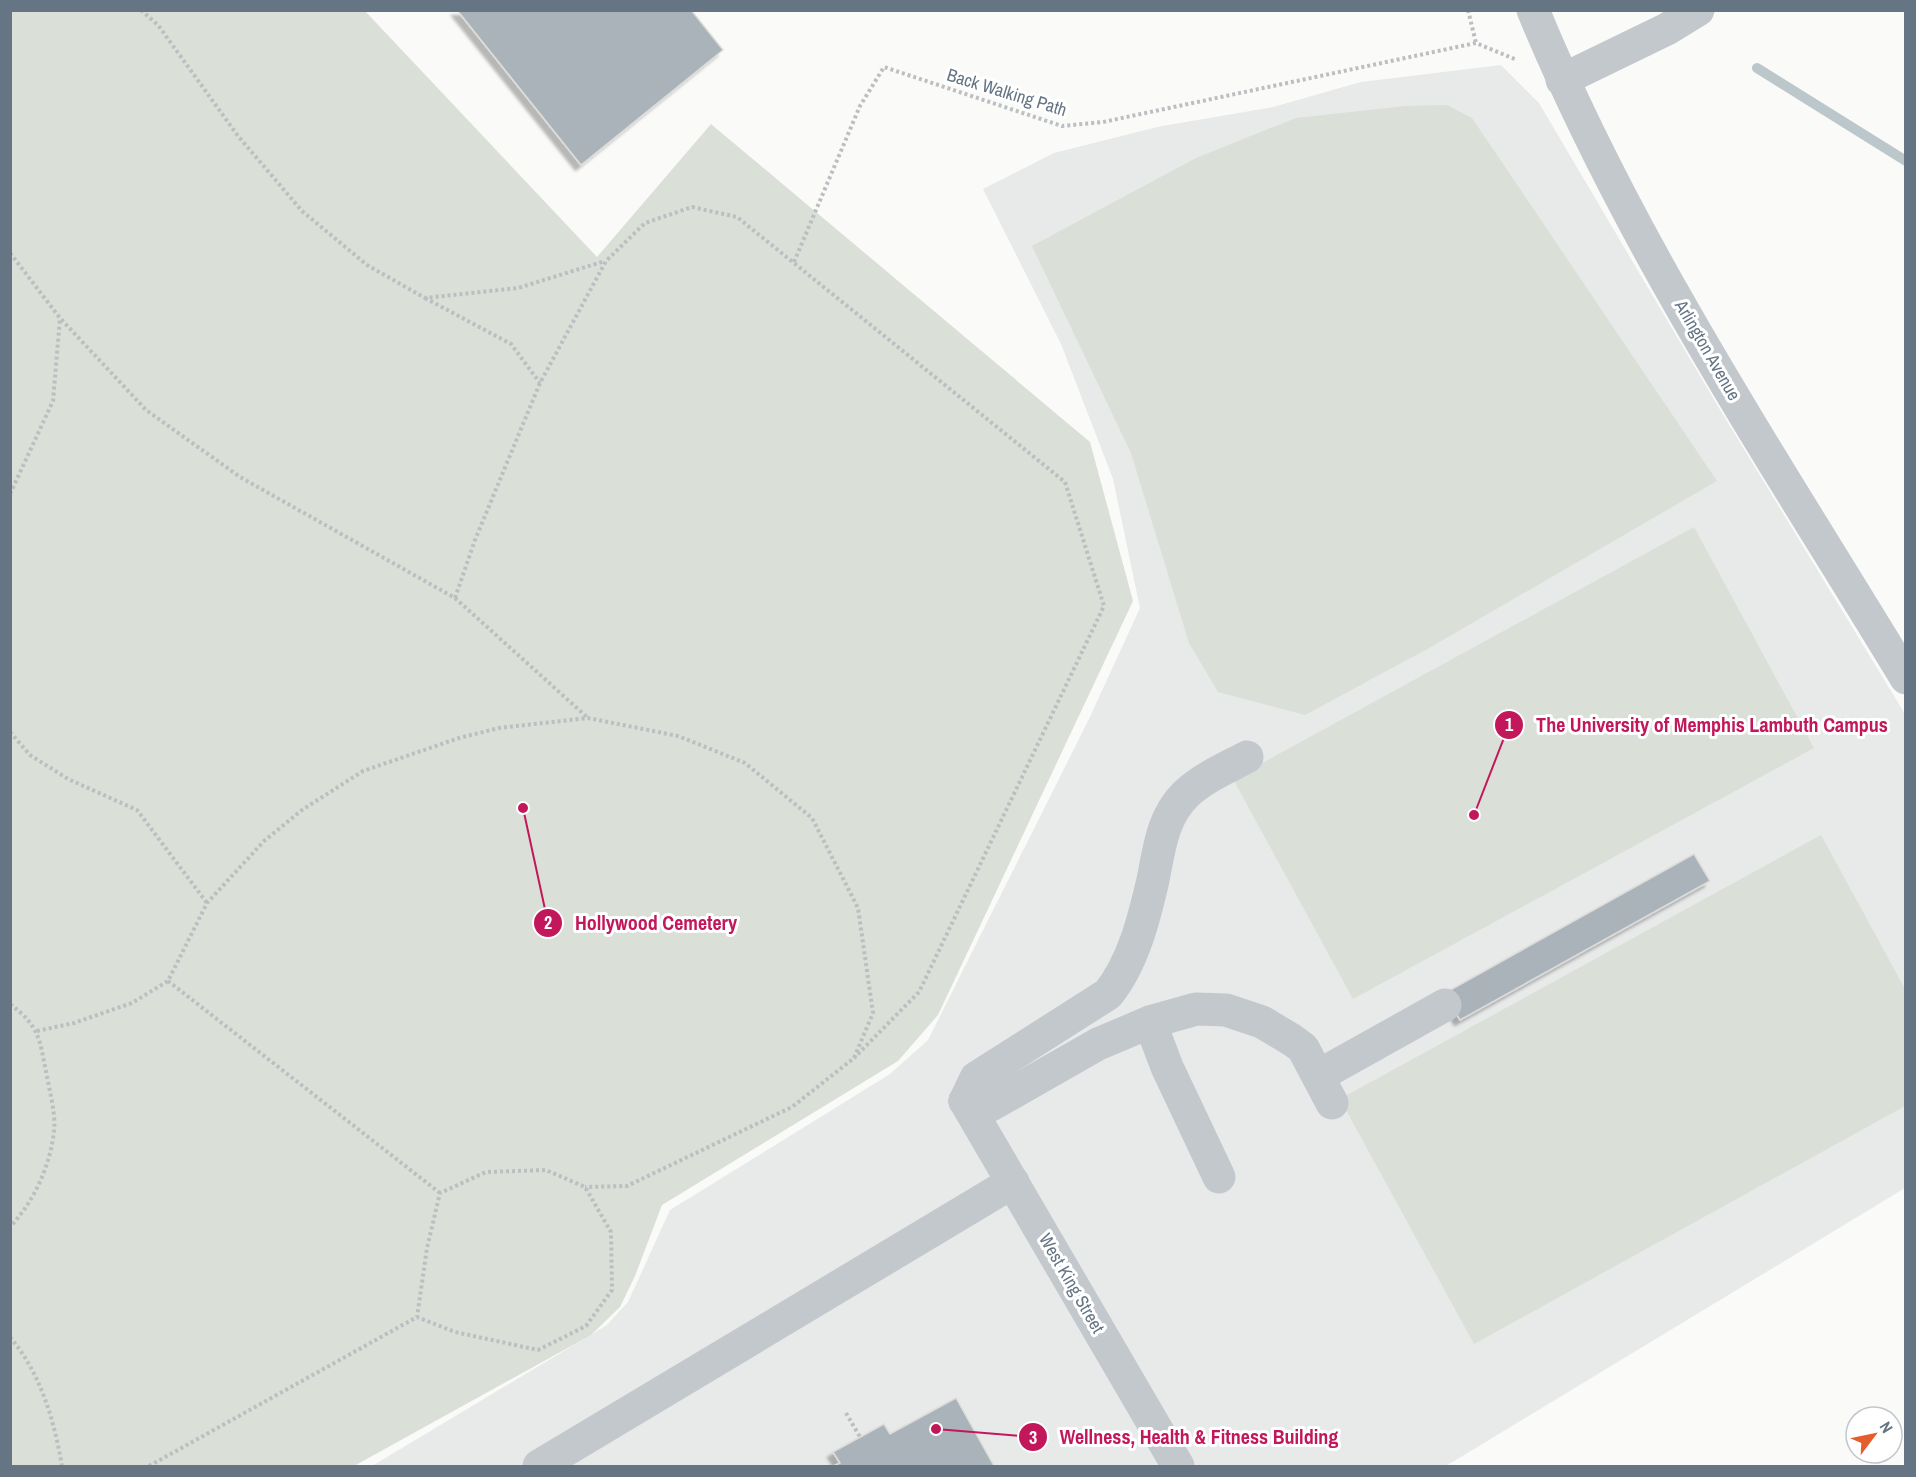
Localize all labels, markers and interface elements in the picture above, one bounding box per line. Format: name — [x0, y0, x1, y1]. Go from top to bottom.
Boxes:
street label: Back Walking Path — [944, 62, 1070, 122]
street label: Arlington Avenue — [1669, 294, 1747, 405]
callout: The University of Memphis Lambuth Campus — [1494, 706, 1900, 744]
text: The University of Memphis Lambuth Campus — [1536, 711, 1888, 738]
text: 1 — [1505, 712, 1514, 737]
callout: Hollywood Cemetery — [533, 904, 749, 942]
text: Hollywood Cemetery — [575, 909, 738, 936]
text: 2 — [544, 910, 552, 935]
street label: West King Street — [1033, 1229, 1111, 1337]
north arrow — [1844, 1405, 1904, 1465]
text: N — [1875, 1417, 1899, 1437]
callout: Wellness, Health & Fitness Building — [1018, 1418, 1350, 1456]
text: Wellness, Health & Fitness Building — [1060, 1423, 1338, 1450]
text: 3 — [1029, 1425, 1037, 1450]

